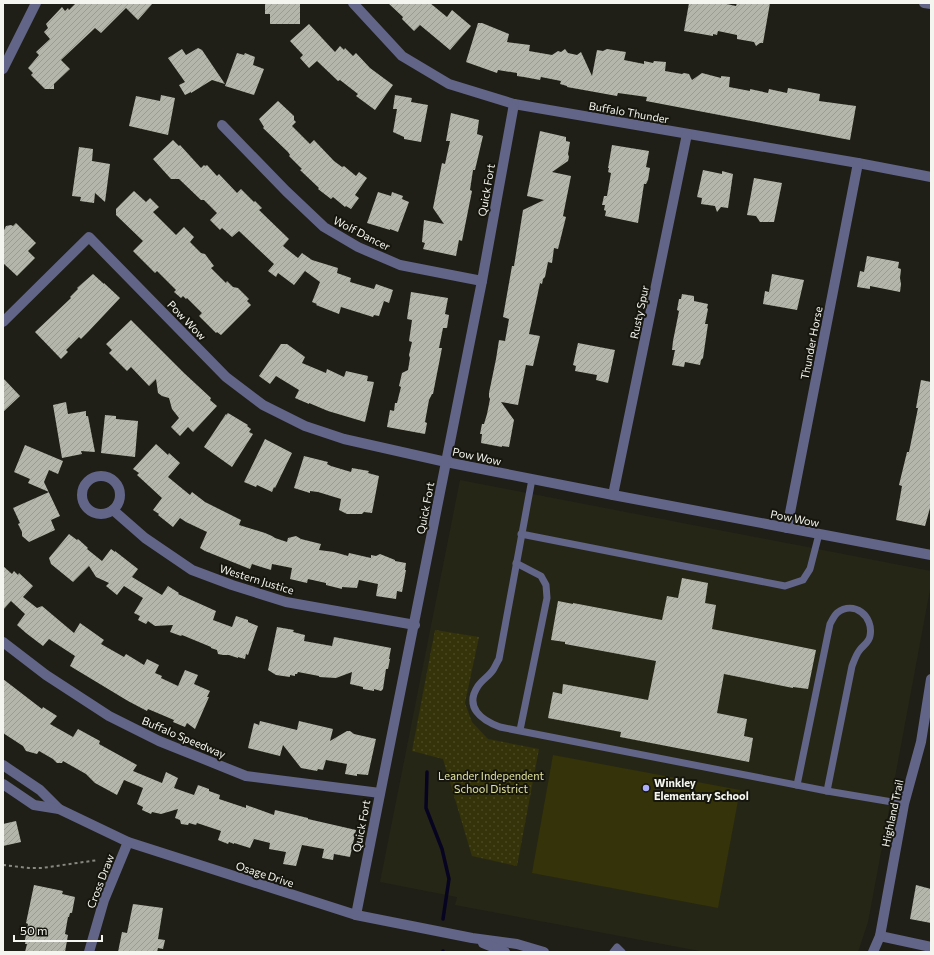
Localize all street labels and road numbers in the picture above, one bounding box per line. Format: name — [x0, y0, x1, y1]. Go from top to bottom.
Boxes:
street label: Buffalo Thunder — [588, 99, 671, 126]
street label: Quick Fort — [475, 162, 497, 217]
street label: Wolf Dancer — [331, 213, 393, 253]
street label: Rusty Spur — [627, 284, 651, 340]
street label: Pow Wow — [165, 298, 209, 343]
street label: Thunder Horse — [798, 305, 825, 381]
street label: Pow Wow — [451, 444, 503, 468]
street label: Quick Fort — [414, 480, 437, 535]
street label: Pow Wow — [769, 507, 821, 529]
street label: Western Justice — [218, 562, 296, 598]
street label: Buffalo Speedway — [140, 713, 228, 761]
street label: Highland Trail — [879, 778, 905, 848]
street label: Quick Fort — [350, 798, 373, 853]
street label: Cross Draw — [84, 852, 116, 910]
street label: Osage Drive — [234, 859, 296, 890]

